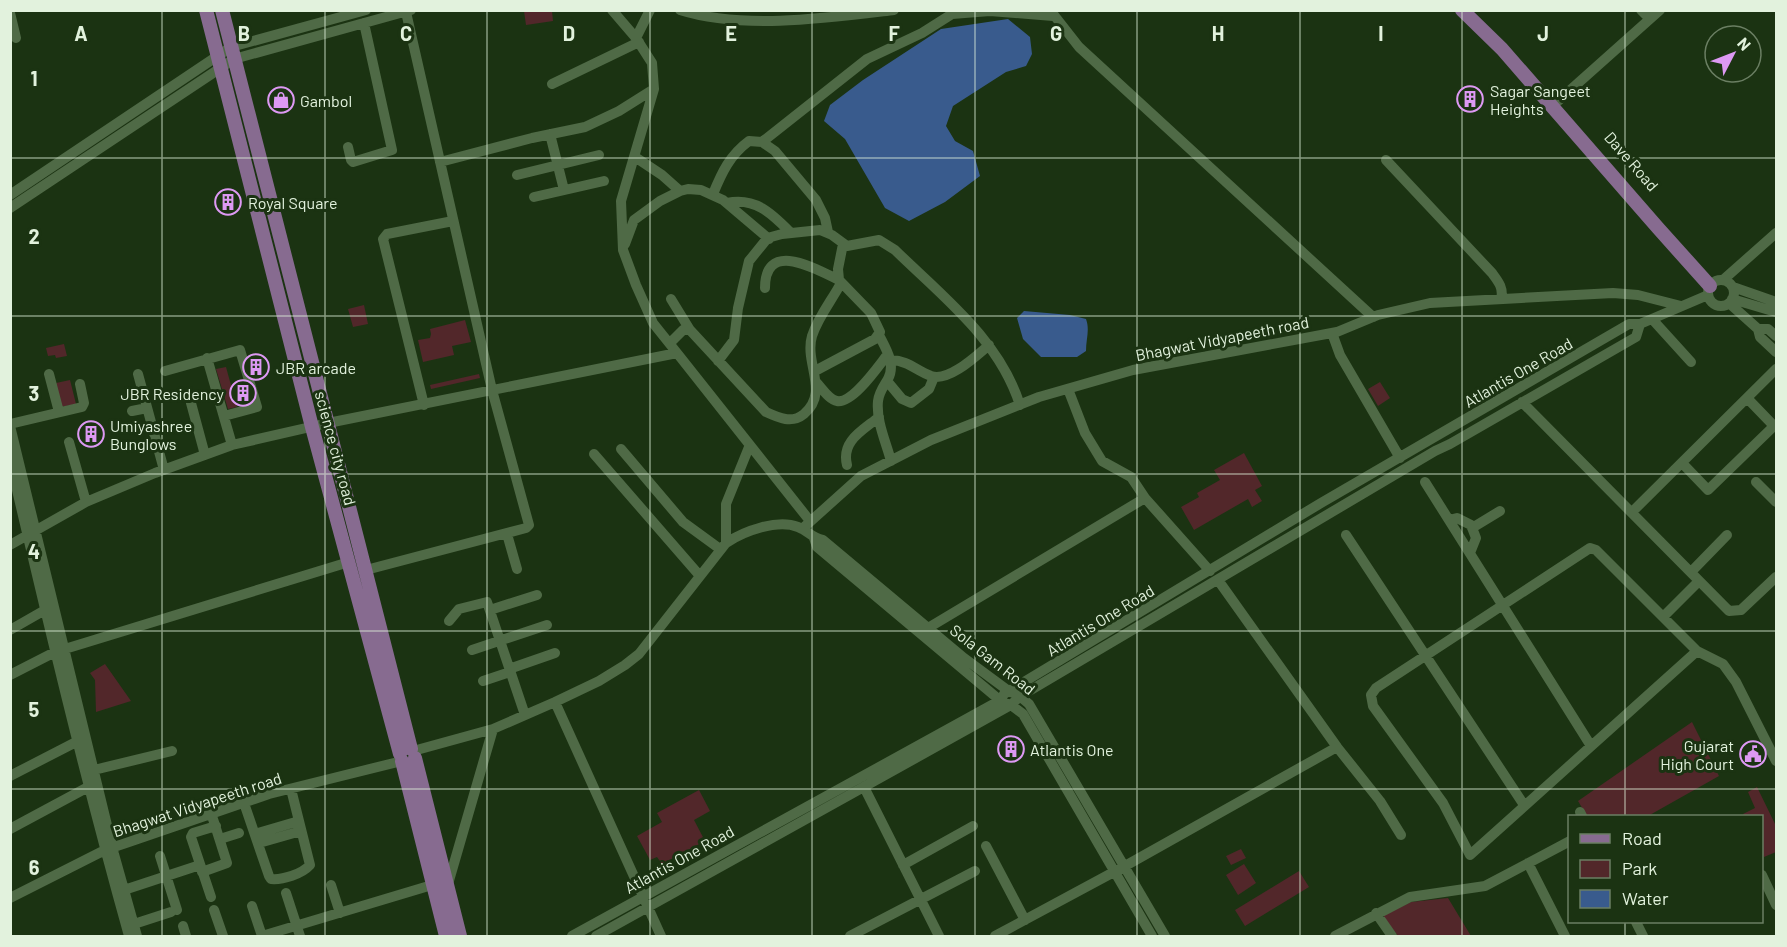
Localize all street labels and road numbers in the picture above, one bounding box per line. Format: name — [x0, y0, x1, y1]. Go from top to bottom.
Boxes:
street label: Dave Road — [1601, 127, 1663, 195]
street label: Bhagwat Vidyapeeth road — [1134, 312, 1310, 364]
street label: Atlantis One Road — [1460, 333, 1576, 411]
street label: science city road — [312, 389, 360, 507]
street label: Atlantis One Road — [1043, 580, 1157, 660]
street label: Sola Gam Road — [947, 620, 1039, 698]
street label: Bhagwat Vidyapeeth road — [110, 768, 284, 840]
street label: Atlantis One Road — [621, 821, 737, 897]

